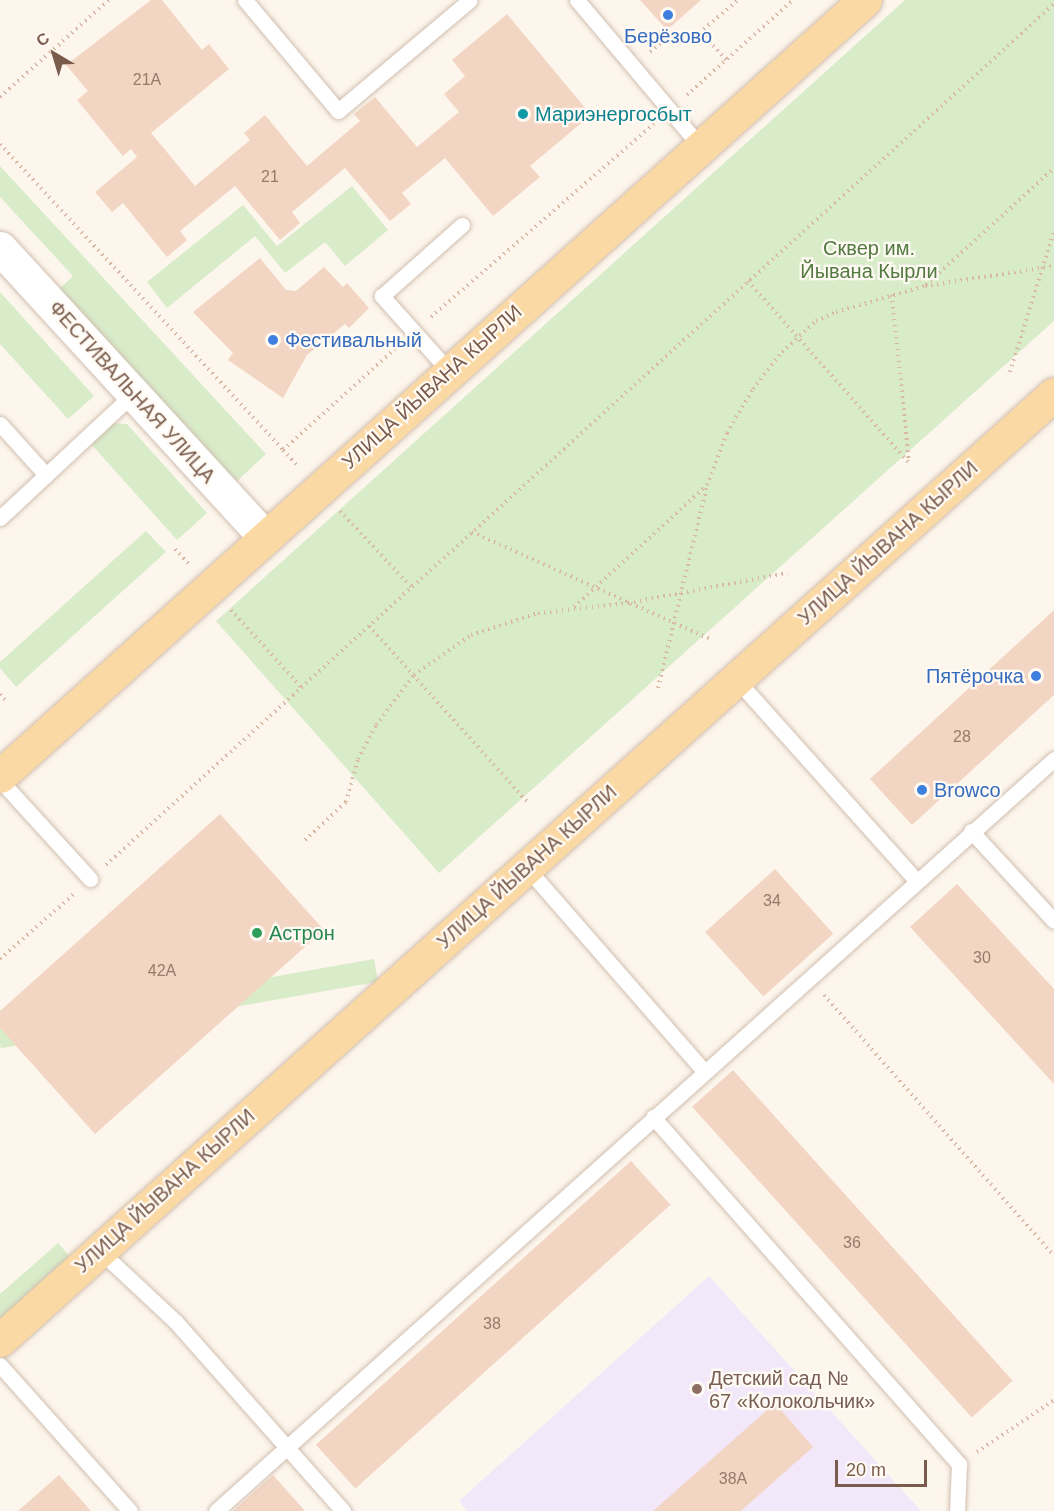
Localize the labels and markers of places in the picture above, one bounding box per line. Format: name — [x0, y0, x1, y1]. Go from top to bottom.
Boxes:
marker: Берёзово — [661, 8, 675, 22]
place label: Берёзово — [624, 24, 712, 48]
place label: Мариэнергосбыт — [535, 102, 692, 126]
marker: Мариэнергосбыт — [516, 107, 530, 121]
place label: Фестивальный — [285, 328, 422, 352]
marker: Фестивальный — [266, 333, 280, 347]
place label: Пятёрочка — [926, 664, 1024, 688]
marker: Пятёрочка — [1029, 669, 1043, 683]
place label: Browco — [934, 778, 1001, 802]
marker: Browco — [915, 783, 929, 797]
place label: Астрон — [269, 921, 335, 945]
marker: Астрон — [250, 926, 264, 940]
place label: Детский сад № 67 «Колокольчик» — [709, 1366, 875, 1413]
marker: Детский сад № 67 «Колокольчик» — [690, 1382, 704, 1396]

